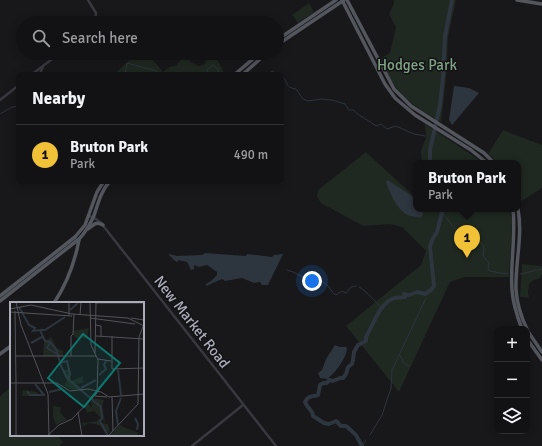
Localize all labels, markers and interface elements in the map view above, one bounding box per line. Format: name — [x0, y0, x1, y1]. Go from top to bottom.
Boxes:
search box — [16, 16, 284, 60]
icon: search — [30, 27, 52, 49]
text: Search here — [62, 29, 138, 47]
park label: Hodges Park — [377, 56, 457, 74]
text: Nearby — [32, 88, 85, 109]
text: Bruton Park — [70, 138, 148, 156]
text: 1 — [41, 147, 49, 163]
text: 490 m — [234, 147, 268, 163]
text: Park — [70, 156, 95, 172]
popup — [413, 160, 521, 212]
text: Bruton Park — [428, 169, 506, 187]
text: Park — [428, 187, 453, 203]
pin: 1 — [454, 225, 480, 258]
your location — [302, 271, 322, 291]
street label: New Market Road — [150, 272, 234, 372]
inset map — [10, 302, 144, 436]
map controls — [494, 326, 530, 434]
button: + — [494, 326, 530, 362]
button: − — [494, 362, 530, 398]
button: layers — [494, 398, 530, 434]

